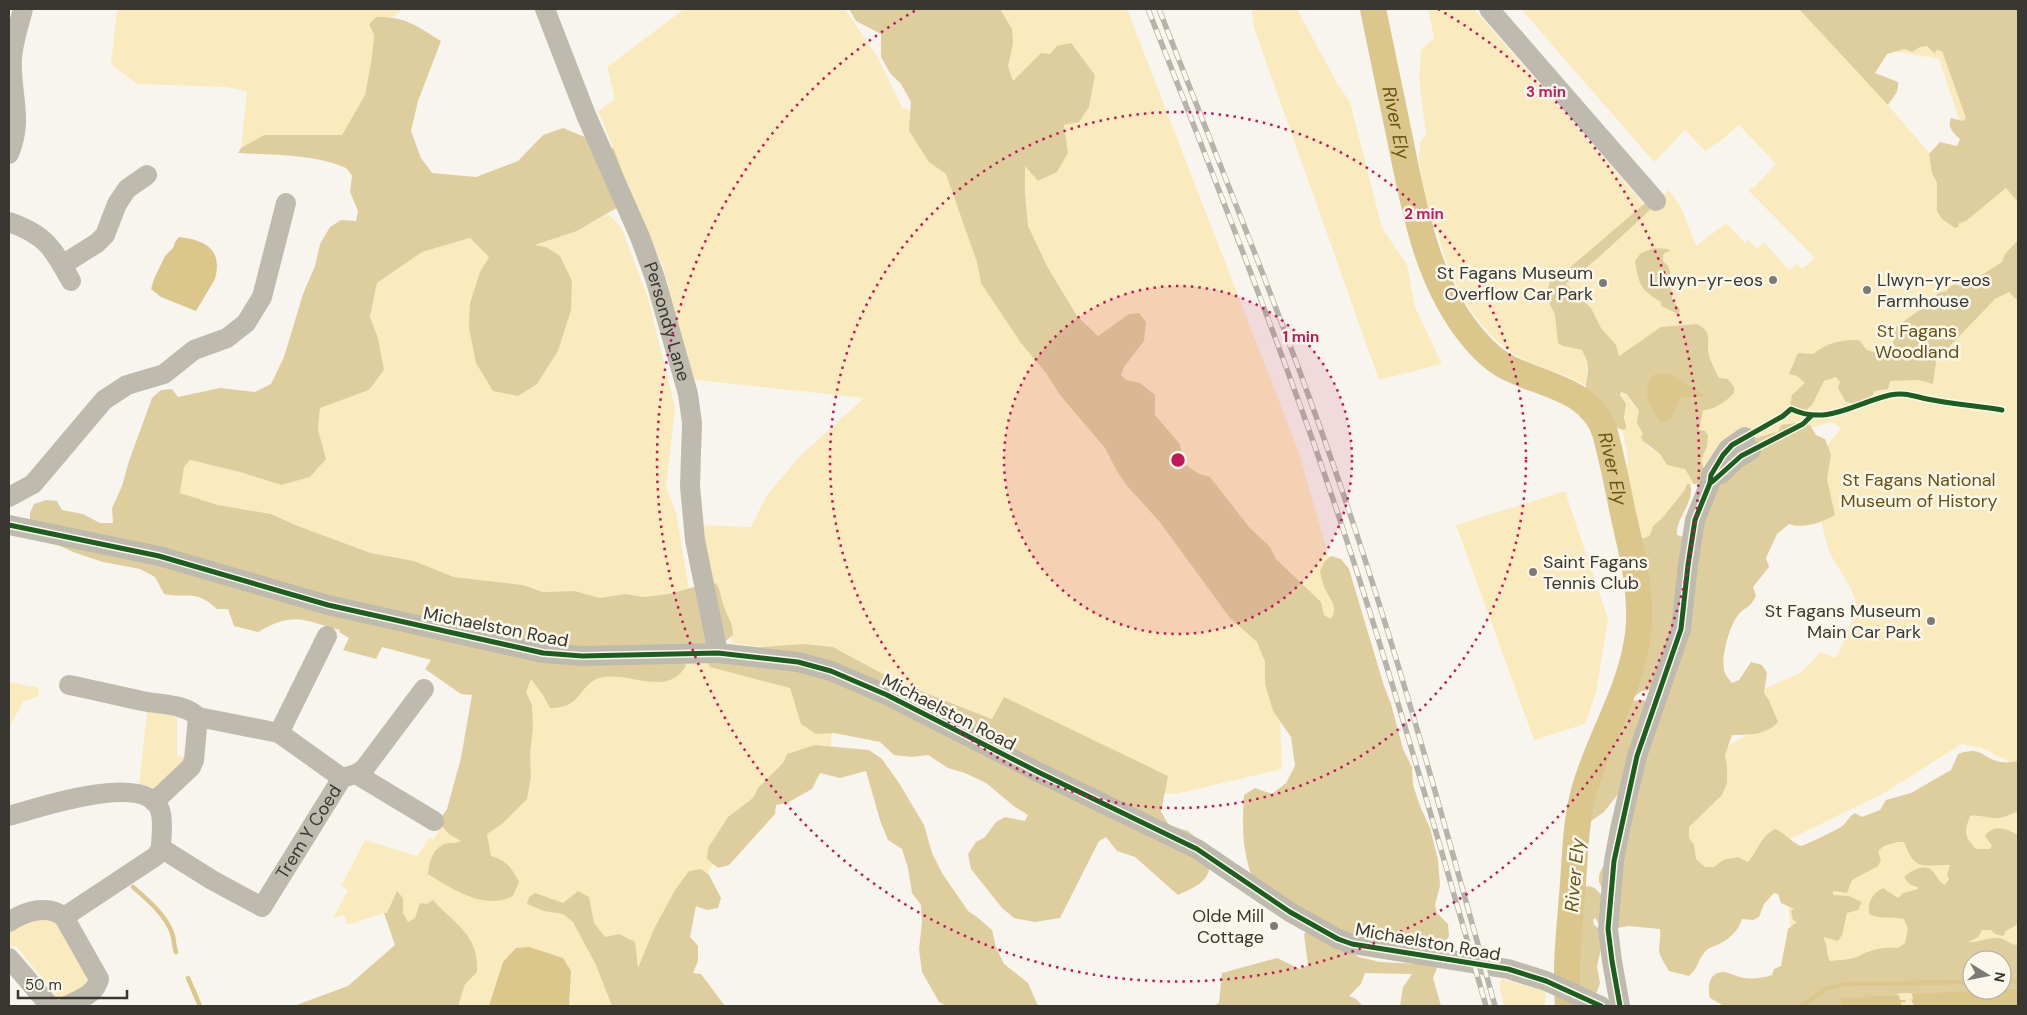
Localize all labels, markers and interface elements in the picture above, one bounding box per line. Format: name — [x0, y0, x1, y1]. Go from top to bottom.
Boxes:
text: 3 min — [1526, 82, 1566, 102]
water label: River Ely — [1376, 84, 1416, 163]
text: 2 min — [1404, 204, 1444, 224]
street label: Persondy Lane — [638, 259, 696, 384]
place label: St Fagans Museum Overflow Car Park — [1437, 261, 1593, 306]
place label: Llwyn-yr-eos — [1649, 268, 1763, 292]
place label: Llwyn-yr-eos Farmhouse — [1877, 268, 1991, 313]
marker: Llwyn-yr-eos — [1767, 274, 1779, 286]
marker: St Fagans Museum Overflow Car Park — [1597, 277, 1609, 289]
marker: Llwyn-yr-eos Farmhouse — [1861, 284, 1873, 296]
park label: St Fagans Woodland — [1875, 319, 1959, 364]
text: 1 min — [1283, 327, 1319, 347]
water label: River Ely — [1592, 429, 1633, 509]
centre of rings — [1169, 451, 1187, 469]
park label: St Fagans National Museum of History — [1841, 468, 1997, 513]
place label: Saint Fagans Tennis Club — [1543, 550, 1648, 595]
marker: Saint Fagans Tennis Club — [1527, 566, 1539, 578]
place label: St Fagans Museum Main Car Park — [1765, 599, 1921, 644]
street label: Michaelston Road — [421, 601, 571, 653]
marker: St Fagans Museum Main Car Park — [1925, 615, 1937, 627]
street label: Michaelston Road — [878, 668, 1020, 756]
street label: Trem Y Coed — [270, 780, 347, 884]
water label: River Ely — [1559, 836, 1590, 913]
place label: Olde Mill Cottage — [1192, 904, 1264, 949]
street label: Michaelston Road — [1353, 917, 1503, 967]
marker: Olde Mill Cottage — [1268, 920, 1280, 932]
north arrow — [1962, 950, 2012, 1000]
scale bar — [18, 968, 126, 1000]
text: N — [1990, 971, 2010, 984]
text: 50 m — [25, 975, 62, 995]

